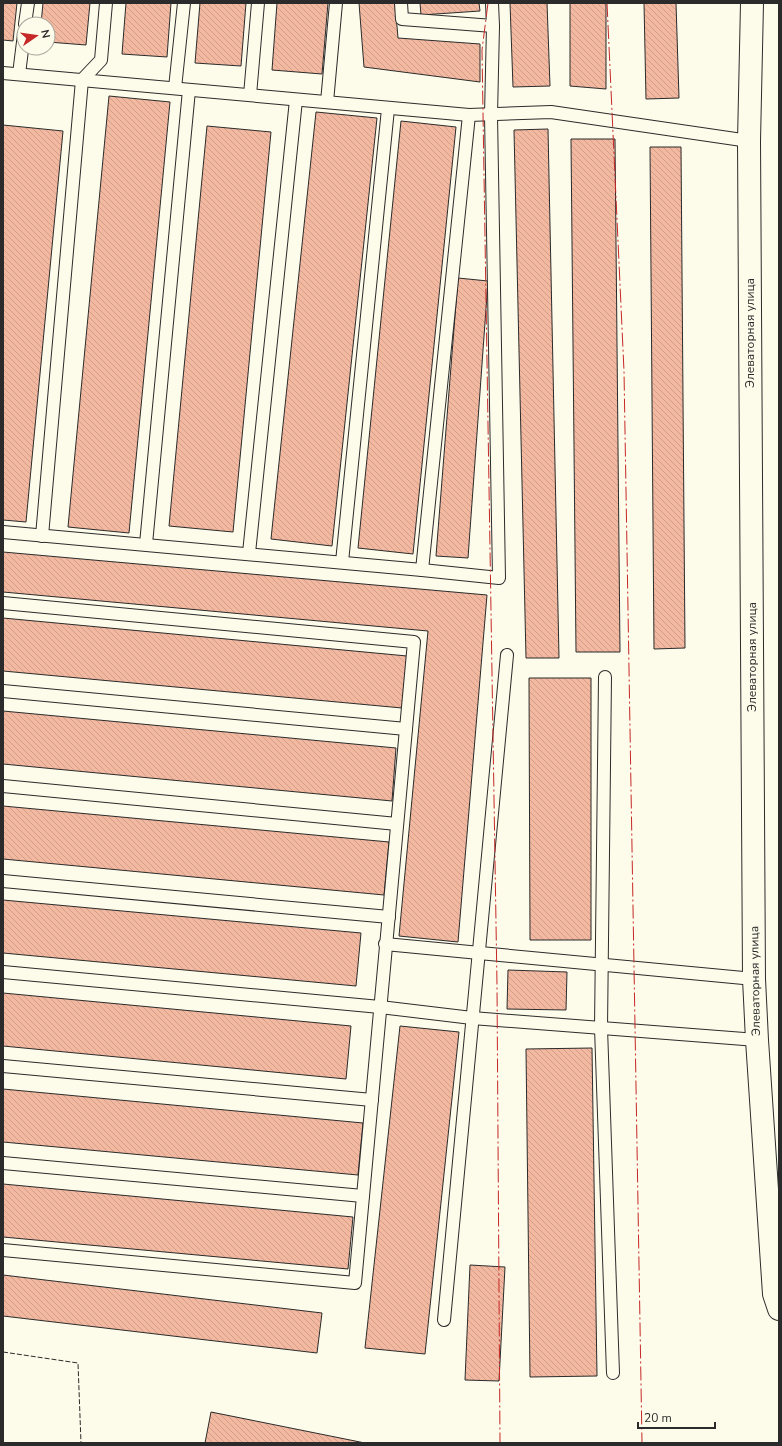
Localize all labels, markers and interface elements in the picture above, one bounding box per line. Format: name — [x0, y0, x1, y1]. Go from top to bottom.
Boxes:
north arrow — [16, 16, 56, 56]
text: N — [37, 28, 53, 40]
street label: Элеваторная улица — [742, 278, 758, 388]
street label: Элеваторная улица — [744, 602, 760, 712]
street label: Элеваторная улица — [746, 926, 764, 1036]
scale bar — [638, 1404, 715, 1430]
text: 20 m — [644, 1410, 672, 1426]

